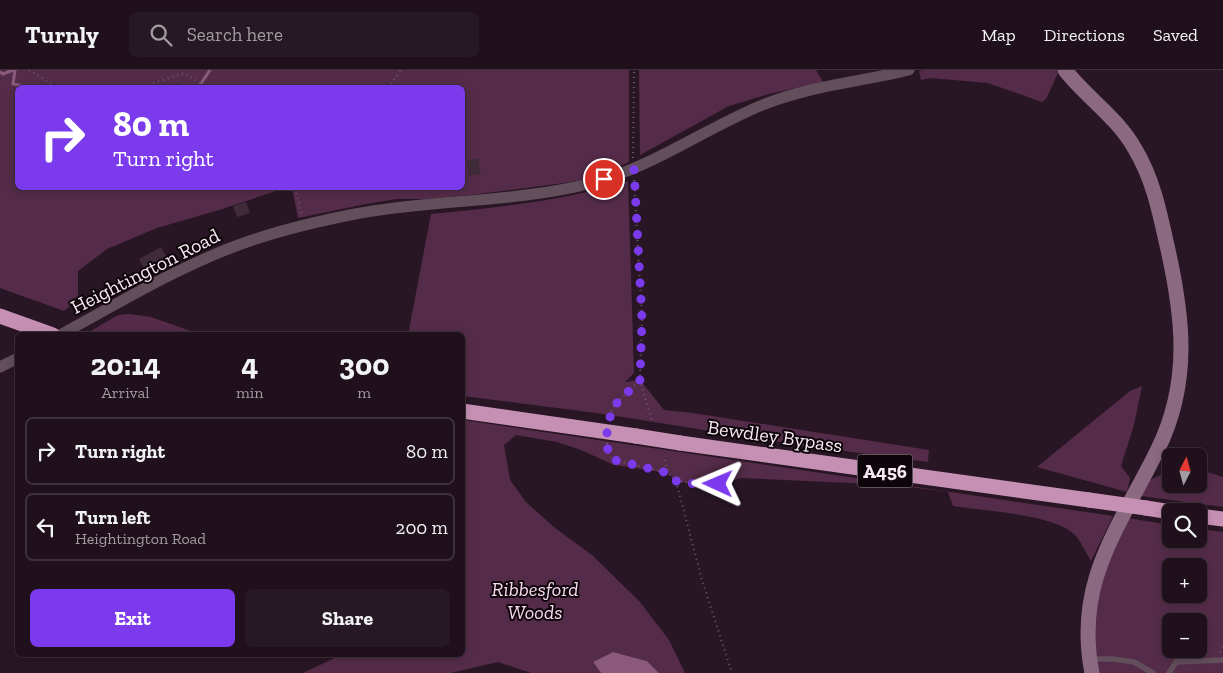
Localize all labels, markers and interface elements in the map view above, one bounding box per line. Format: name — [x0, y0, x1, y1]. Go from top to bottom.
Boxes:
search box — [129, 12, 479, 57]
text: Turnly — [25, 20, 99, 49]
icon: search — [147, 21, 175, 49]
text: Search here — [187, 23, 283, 46]
text: Map — [981, 24, 1016, 46]
text: Directions — [1044, 24, 1125, 46]
text: Saved — [1153, 24, 1198, 46]
text: 80 m — [113, 103, 189, 145]
icon: right — [30, 105, 95, 170]
text: Turn right — [113, 145, 214, 172]
pin — [583, 158, 625, 200]
icon: arrive — [590, 165, 618, 193]
street label: Heightington Road — [67, 223, 223, 319]
text: 20:14 — [90, 347, 161, 383]
text: 4 — [241, 347, 258, 383]
text: 300 — [339, 347, 390, 383]
text: Arrival — [101, 383, 150, 402]
text: min — [236, 383, 263, 402]
text: m — [357, 383, 371, 402]
street label: Bewdley Bypass — [706, 415, 844, 457]
icon: right — [32, 437, 60, 465]
text: Turn right — [75, 440, 165, 463]
text: 80 m — [406, 440, 448, 463]
north arrow — [1162, 448, 1208, 492]
map controls — [1162, 448, 1207, 658]
road number: A456 — [858, 454, 912, 488]
position arrow — [691, 457, 743, 509]
button: search — [1162, 503, 1207, 548]
text: Turn left — [75, 506, 150, 529]
icon: left — [32, 513, 60, 541]
text: 200 m — [396, 516, 448, 539]
text: Heightington Road — [75, 529, 206, 548]
button: + — [1162, 558, 1207, 603]
park label: Ribbesford Woods — [492, 577, 578, 624]
button: Exit — [30, 589, 235, 647]
button: Share — [245, 589, 450, 647]
button: − — [1162, 613, 1207, 658]

